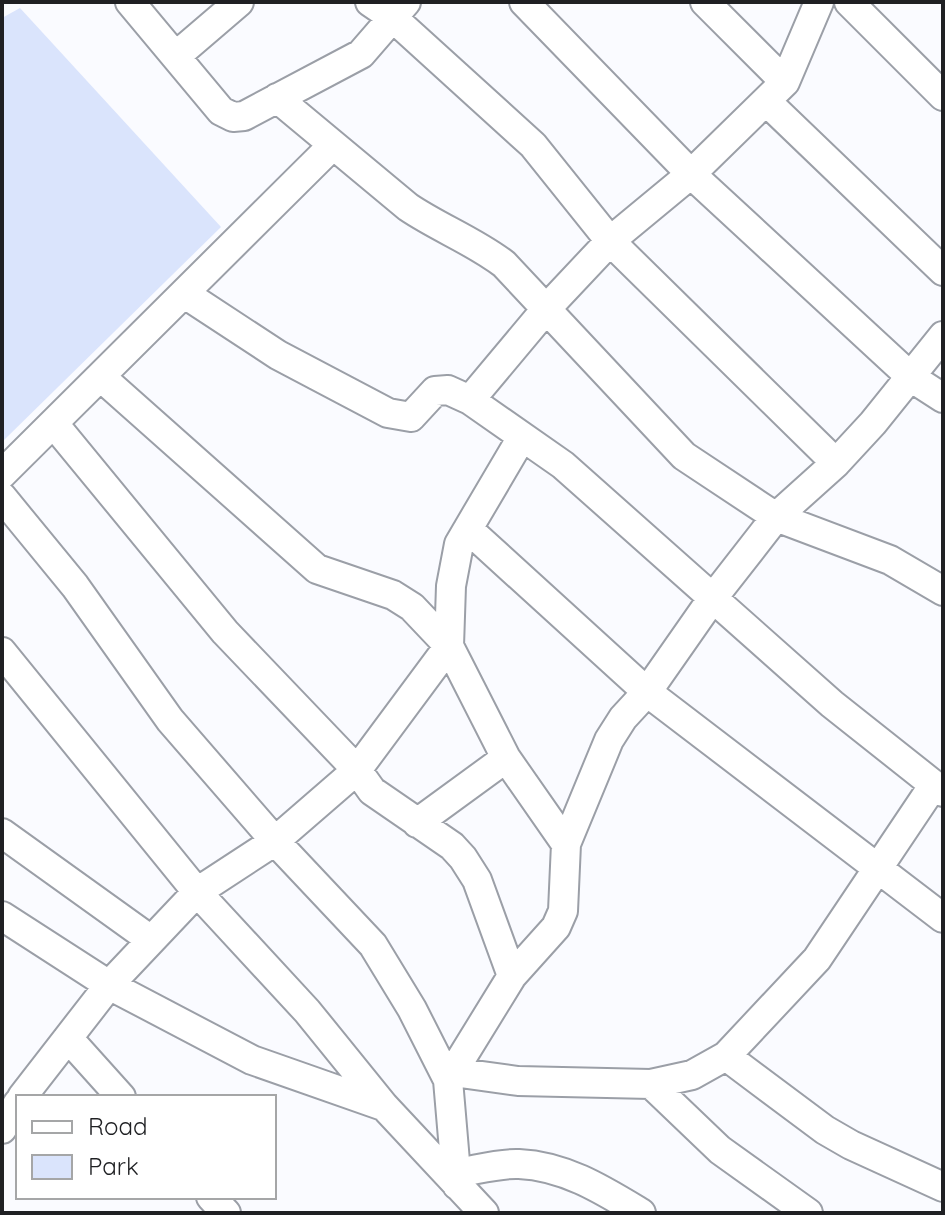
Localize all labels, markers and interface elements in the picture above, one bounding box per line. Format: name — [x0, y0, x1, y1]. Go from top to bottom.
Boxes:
legend — [16, 1095, 276, 1199]
text: Road — [88, 1111, 148, 1141]
text: Park — [88, 1151, 139, 1181]

